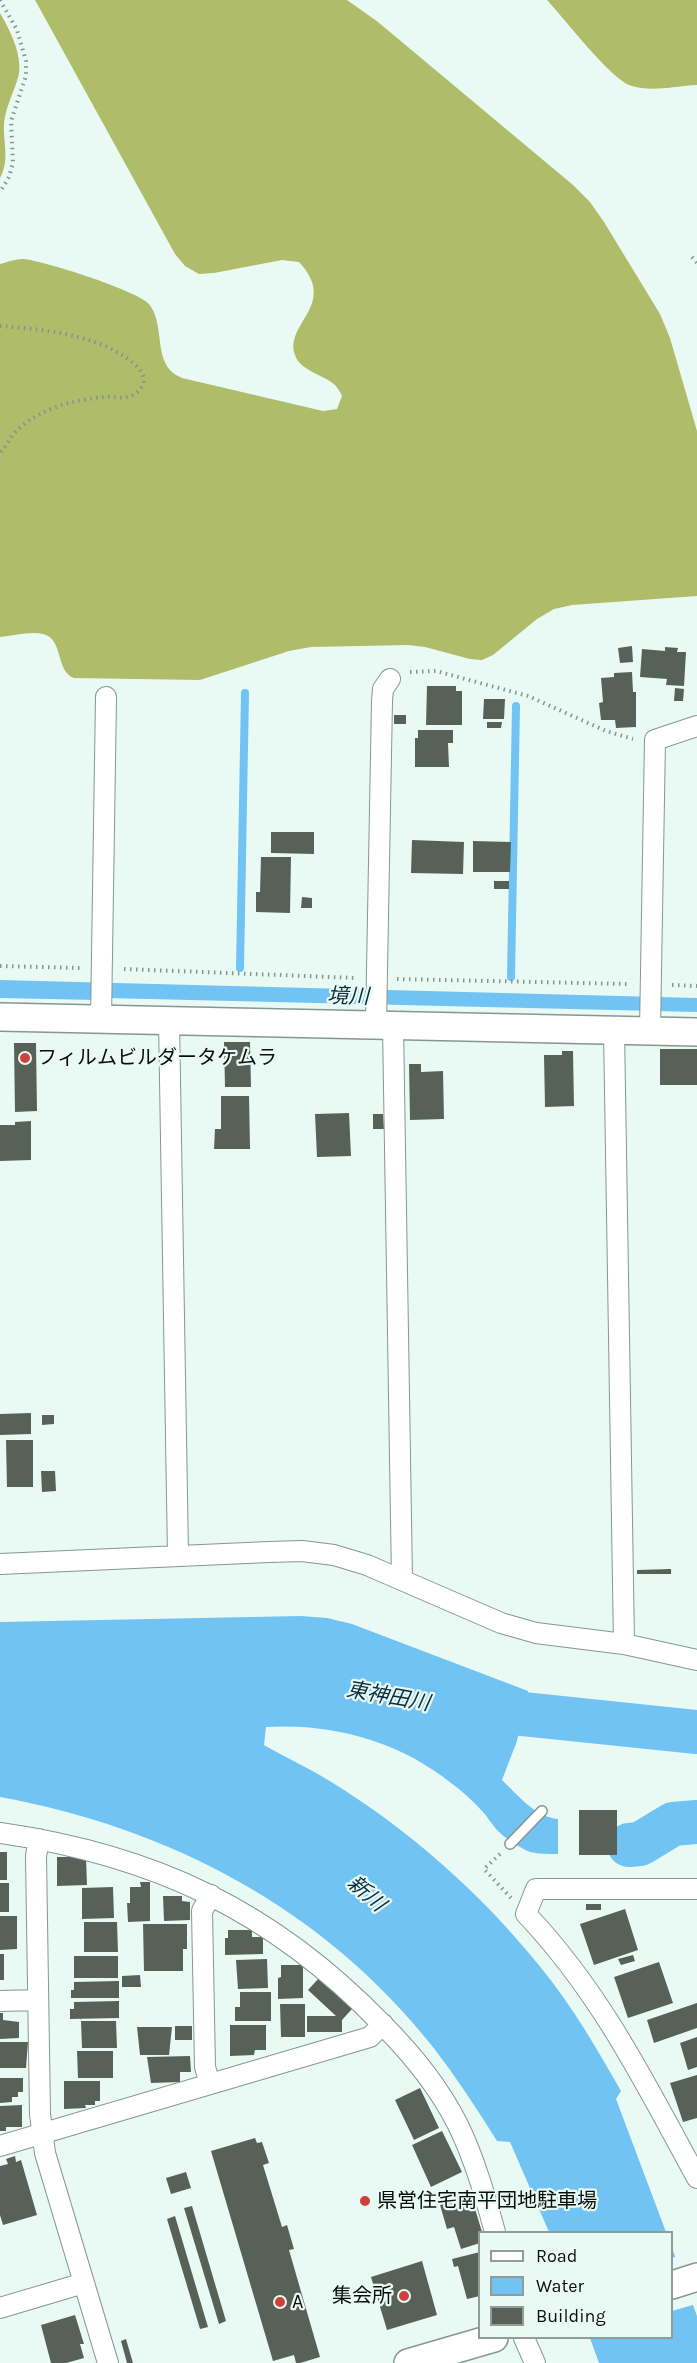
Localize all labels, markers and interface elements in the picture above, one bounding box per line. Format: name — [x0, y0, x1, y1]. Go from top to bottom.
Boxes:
water label: 境川 — [327, 984, 369, 1010]
place label: フィルムビルダータケムラ — [37, 1046, 277, 1070]
marker: フィルムビルダータケムラ — [18, 1051, 32, 1065]
water label: 東神田川 — [344, 1677, 432, 1717]
water label: 新川 — [342, 1871, 390, 1917]
place label: 県営住宅南平団地駐車場 — [377, 2189, 597, 2213]
marker: 県営住宅南平団地駐車場 — [358, 2194, 372, 2208]
legend — [478, 2231, 673, 2339]
text: Road — [536, 2245, 577, 2267]
text: Water — [536, 2275, 584, 2297]
place label: 集会所 — [332, 2284, 392, 2308]
marker: 集会所 — [397, 2289, 411, 2303]
place label: A — [292, 2290, 303, 2314]
marker: A — [273, 2295, 287, 2309]
text: Building — [536, 2305, 606, 2327]

